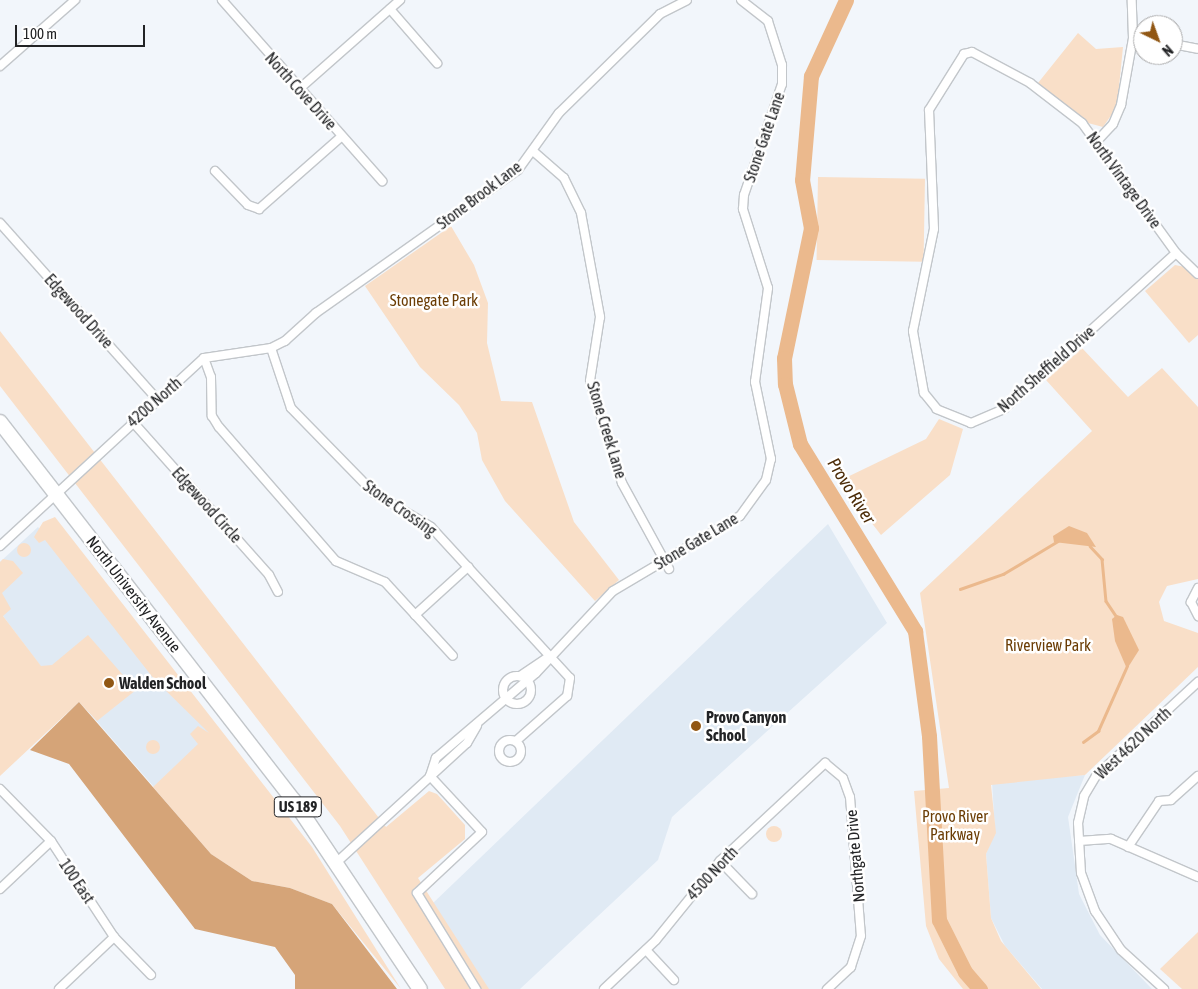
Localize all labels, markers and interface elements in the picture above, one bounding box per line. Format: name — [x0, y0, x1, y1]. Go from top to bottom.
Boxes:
scale bar — [18, 15, 148, 47]
north arrow — [1133, 15, 1183, 65]
text: 100 m — [23, 25, 57, 42]
text: N — [1159, 42, 1176, 59]
street label: North Cove Drive — [261, 48, 341, 134]
street label: Stone Gate Lane — [740, 89, 788, 185]
street label: North Vintage Drive — [1083, 128, 1165, 232]
street label: Stone Brook Lane — [433, 157, 525, 233]
street label: Edgewood Drive — [41, 270, 117, 352]
park label: Stonegate Park — [390, 290, 478, 310]
street label: North Sheffield Drive — [994, 322, 1098, 416]
street label: 4200 North — [123, 373, 185, 431]
street label: Stone Creek Lane — [583, 379, 631, 481]
water label: Provo River — [822, 454, 880, 528]
street label: Edgewood Circle — [168, 463, 246, 547]
street label: Stone Crossing — [360, 476, 440, 540]
street label: Stone Gate Lane — [651, 508, 741, 574]
street label: North University Avenue — [83, 532, 185, 656]
park label: Riverview Park — [1005, 635, 1091, 655]
place label: Walden School — [119, 673, 206, 693]
marker: Walden School — [103, 677, 115, 689]
street label: West 4620 North — [1091, 703, 1175, 783]
place label: Provo Canyon School — [706, 707, 786, 745]
marker: Provo Canyon School — [690, 720, 702, 732]
road number: US 189 — [273, 794, 323, 820]
park label: Provo River Parkway — [922, 806, 988, 844]
street label: Northgate Drive — [841, 809, 869, 903]
street label: 4500 North — [682, 842, 742, 904]
street label: 100 East — [55, 855, 99, 907]

